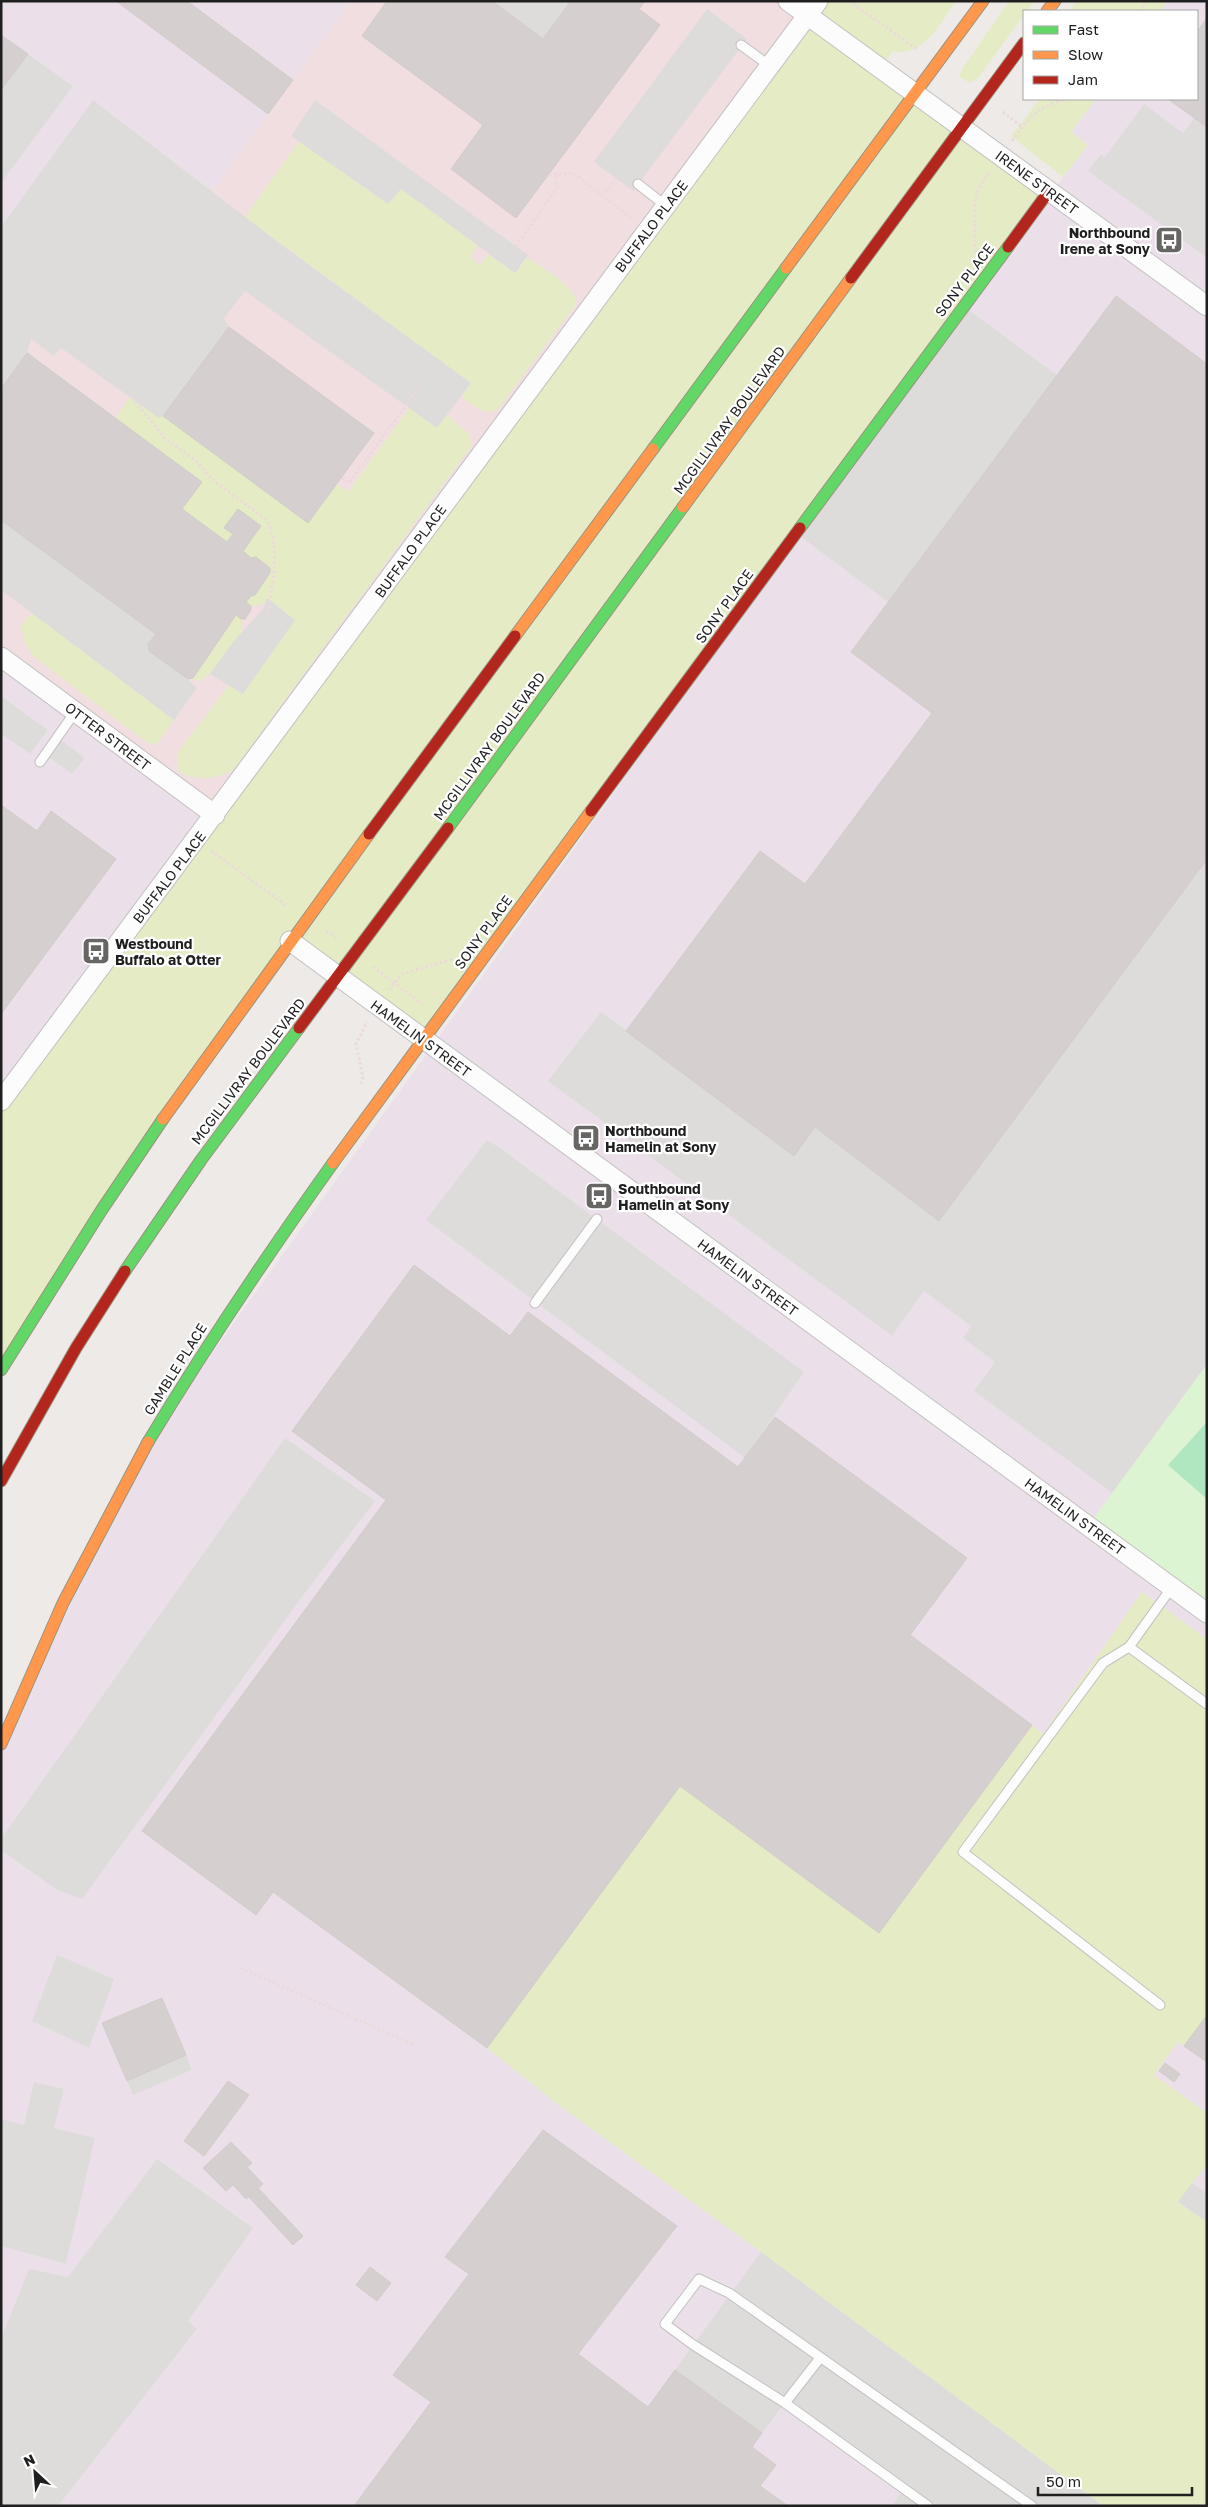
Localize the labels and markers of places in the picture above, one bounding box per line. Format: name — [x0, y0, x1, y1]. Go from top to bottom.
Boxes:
place label: Northbound Irene at Sony — [1060, 224, 1151, 257]
bus stop icon: Northbound Irene at Sony — [1154, 225, 1184, 255]
place label: Westbound Buffalo at Otter — [115, 935, 221, 968]
bus stop icon: Westbound Buffalo at Otter — [81, 936, 111, 966]
place label: Northbound Hamelin at Sony — [605, 1122, 717, 1155]
bus stop icon: Northbound Hamelin at Sony — [571, 1123, 601, 1153]
place label: Southbound Hamelin at Sony — [618, 1180, 730, 1213]
bus stop icon: Southbound Hamelin at Sony — [584, 1181, 614, 1211]

